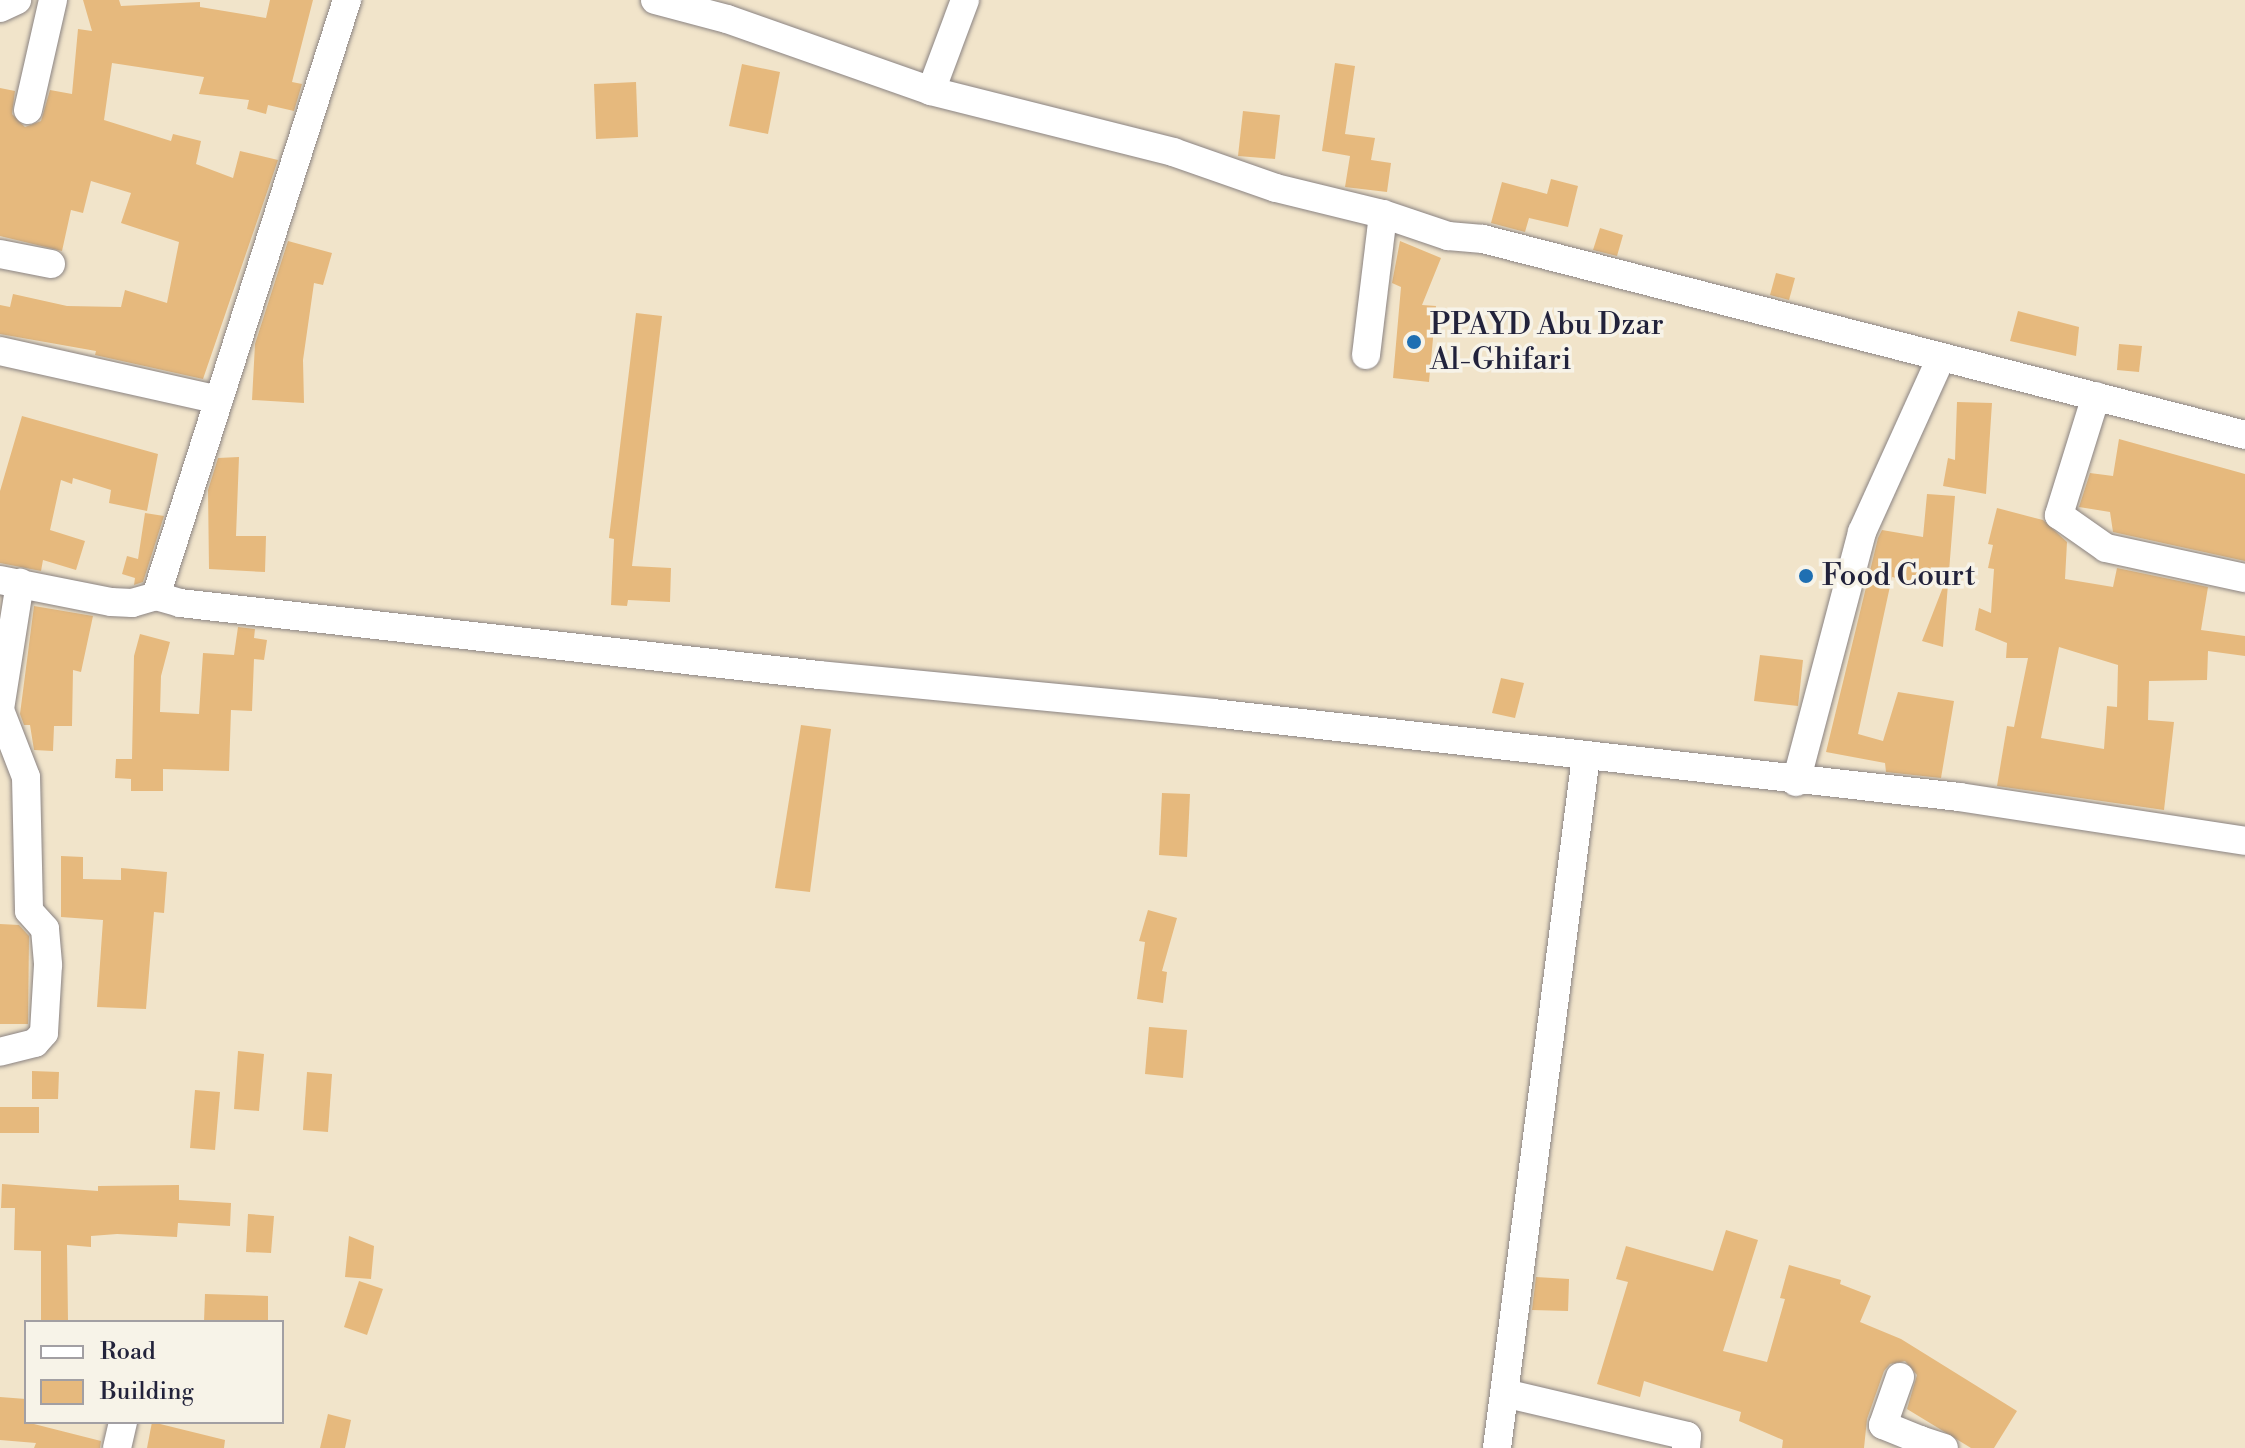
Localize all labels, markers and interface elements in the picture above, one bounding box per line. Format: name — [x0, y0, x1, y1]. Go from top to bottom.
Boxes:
place label: PPAYD Abu Dzar Al-Ghifari — [1430, 307, 1664, 378]
marker: PPAYD Abu Dzar Al-Ghifari — [1405, 333, 1423, 351]
place label: Food Court — [1822, 558, 1976, 594]
marker: Food Court — [1797, 567, 1815, 585]
legend — [24, 1320, 284, 1424]
text: Road — [100, 1337, 156, 1367]
text: Building — [100, 1377, 194, 1407]

